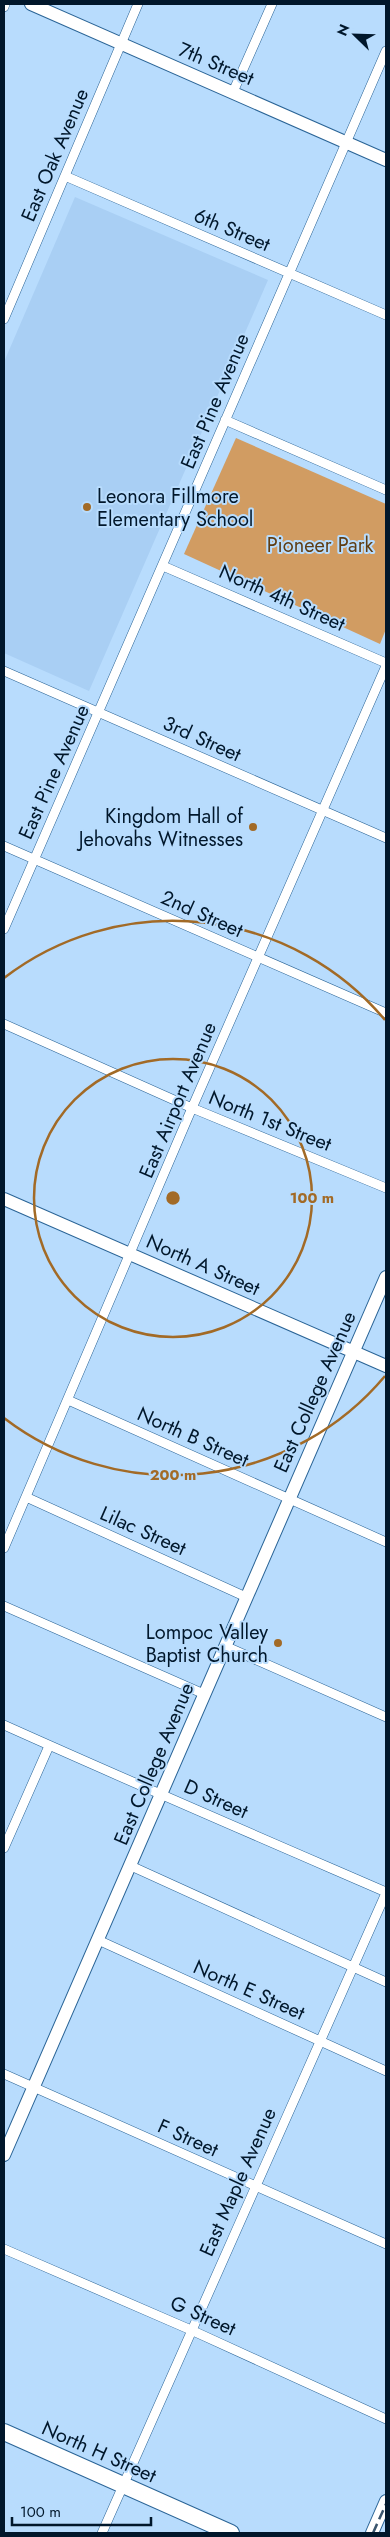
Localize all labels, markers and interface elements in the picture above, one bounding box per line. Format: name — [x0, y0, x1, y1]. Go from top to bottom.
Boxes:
north arrow — [330, 10, 380, 60]
text: N — [332, 21, 354, 39]
street label: 7th Street — [174, 35, 258, 93]
street label: East Oak Avenue — [14, 84, 96, 226]
street label: 6th Street — [189, 201, 275, 259]
street label: East Pine Avenue — [173, 329, 257, 473]
place label: Leonora Fillmore Elementary School — [97, 482, 253, 534]
marker: Leonora Fillmore Elementary School — [81, 501, 93, 513]
park label: Pioneer Park — [267, 531, 374, 560]
street label: North 4th Street — [214, 557, 350, 639]
street label: East Pine Avenue — [11, 700, 97, 844]
street label: 3rd Street — [158, 709, 246, 769]
place label: Kingdom Hall of Jehovahs Witnesses — [76, 802, 244, 854]
marker: Kingdom Hall of Jehovahs Witnesses — [247, 821, 259, 833]
street label: 2nd Street — [156, 883, 248, 945]
street label: East Airport Avenue — [132, 1017, 224, 1183]
street label: North 1st Street — [204, 1083, 336, 1159]
text: 100 m — [290, 1187, 334, 1209]
centre of rings — [164, 1189, 182, 1207]
street label: North A Street — [142, 1227, 265, 1303]
street label: East College Avenue — [266, 1307, 364, 1477]
street label: North B Street — [133, 1399, 254, 1475]
text: 200 m — [150, 1464, 196, 1486]
street label: Lilac Street — [95, 1499, 191, 1563]
place label: Lompoc Valley Baptist Church — [146, 1618, 268, 1670]
marker: Lompoc Valley Baptist Church — [272, 1637, 284, 1649]
street label: East College Avenue — [107, 1678, 201, 1850]
street label: D Street — [179, 1772, 253, 1826]
street label: North E Street — [189, 1952, 310, 2028]
street label: East Maple Avenue — [192, 2103, 284, 2261]
street label: F Street — [153, 2112, 223, 2164]
street label: G Street — [165, 2289, 241, 2343]
street label: North H Street — [37, 2414, 161, 2490]
scale bar — [12, 2494, 151, 2526]
text: 100 m — [20, 2501, 61, 2523]

